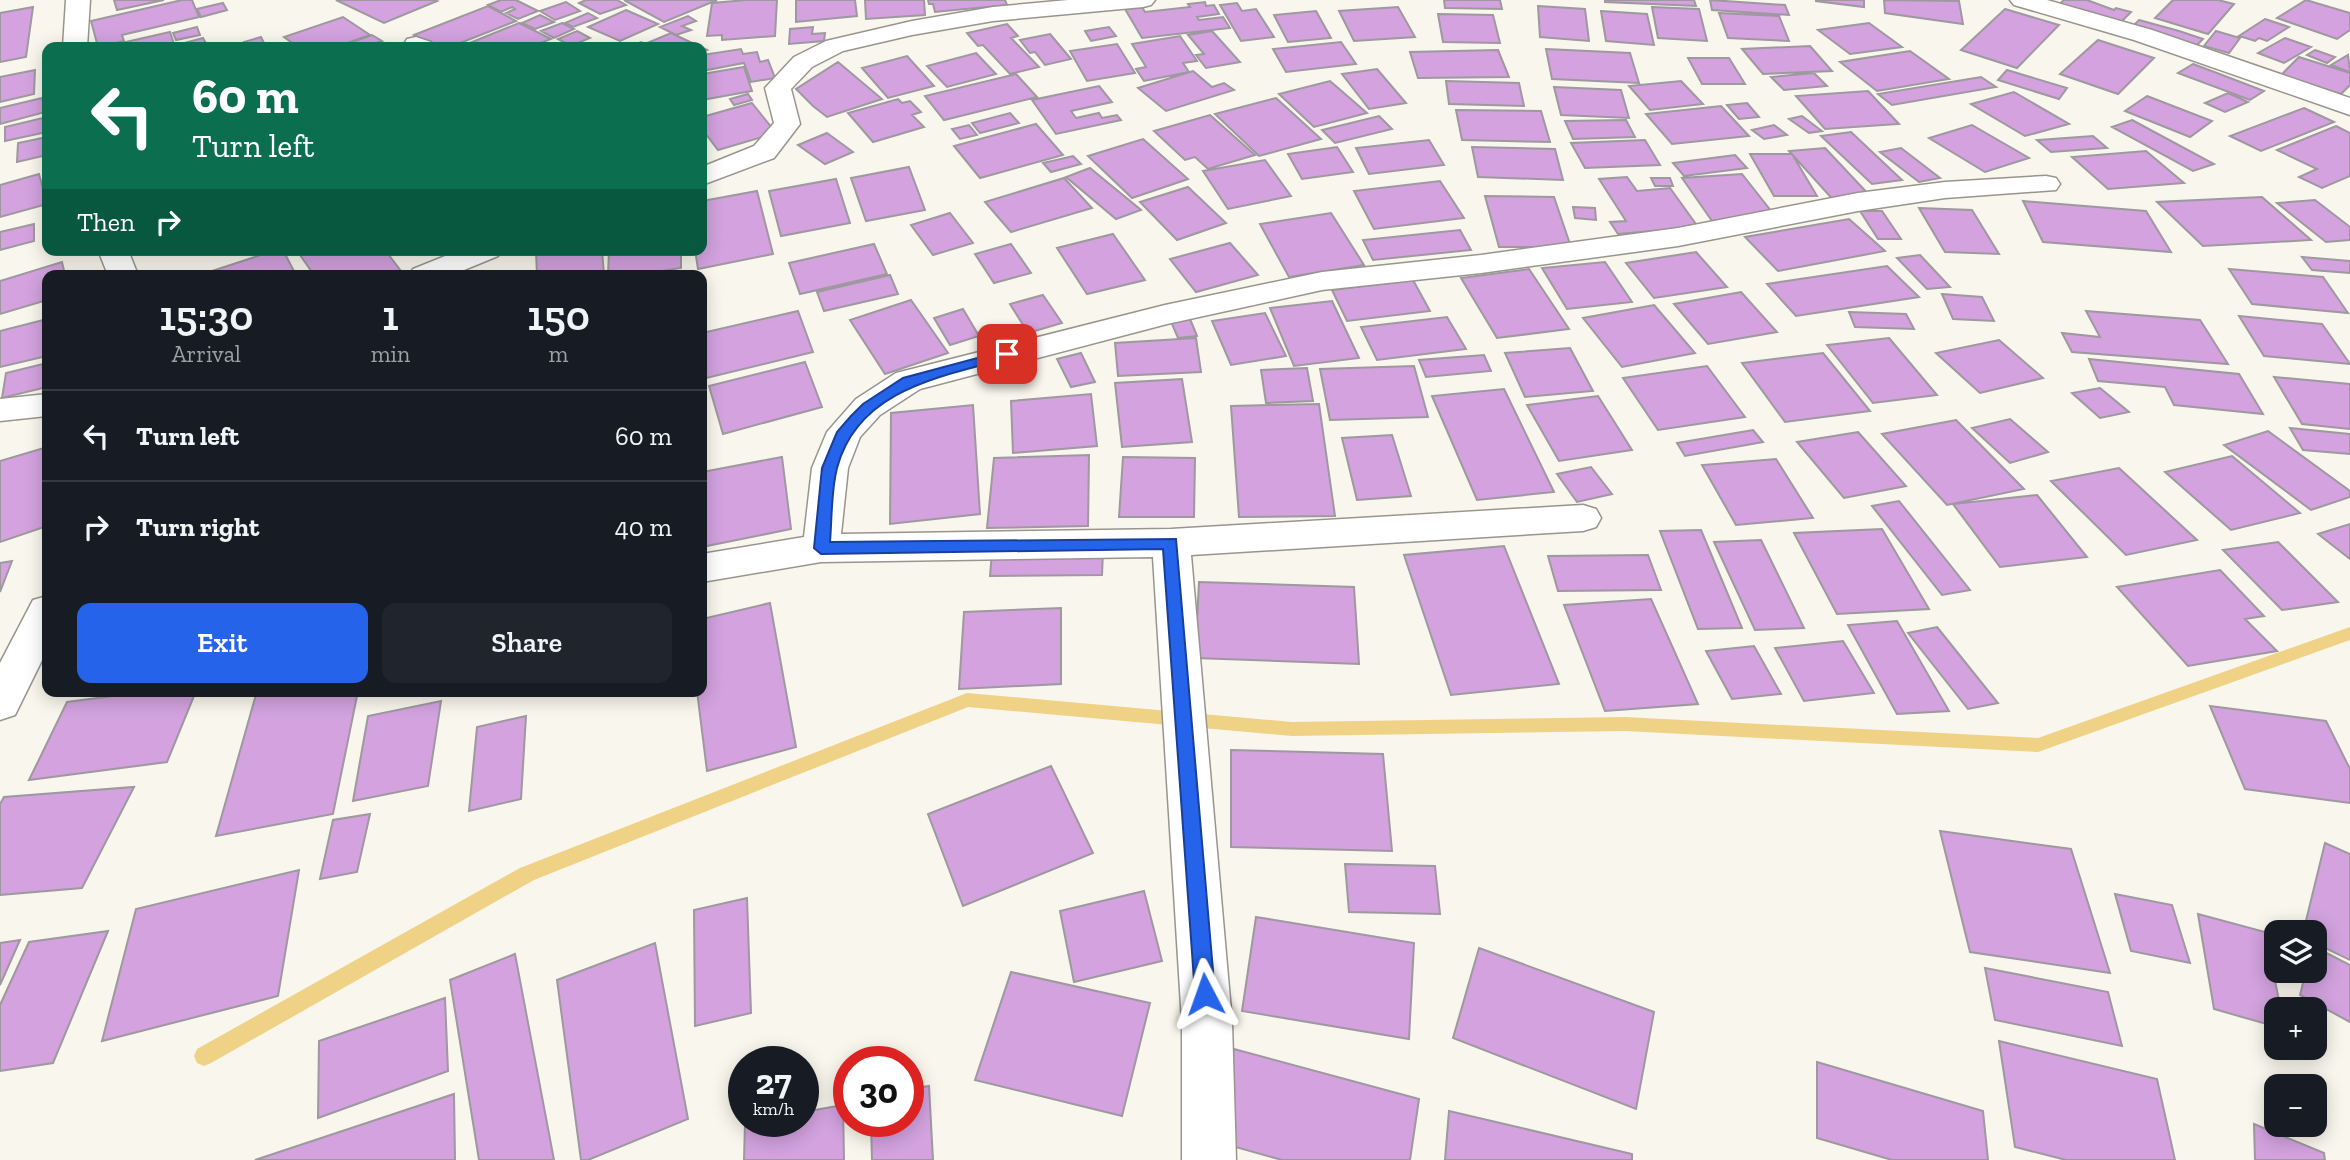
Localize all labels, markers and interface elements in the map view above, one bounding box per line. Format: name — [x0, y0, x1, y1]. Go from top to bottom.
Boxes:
text: 60 m — [192, 67, 299, 126]
icon: left — [77, 70, 168, 161]
text: Turn left — [192, 127, 314, 165]
icon: right — [149, 203, 187, 241]
text: Then — [77, 206, 135, 238]
text: 15:30 — [159, 290, 253, 341]
text: 1 — [382, 290, 399, 341]
text: 150 — [527, 290, 590, 341]
pin — [977, 324, 1037, 384]
icon: arrive — [988, 335, 1026, 373]
text: Arrival — [172, 340, 241, 368]
text: min — [371, 340, 410, 368]
text: m — [549, 340, 568, 368]
icon: left — [77, 417, 115, 455]
text: Turn left — [136, 420, 239, 452]
text: 60 m — [615, 420, 672, 452]
icon: right — [77, 508, 115, 546]
text: Turn right — [136, 511, 259, 543]
text: 40 m — [615, 511, 672, 543]
button: Exit — [77, 603, 368, 683]
button: Share — [382, 603, 672, 683]
map controls — [2264, 920, 2327, 1137]
button: layers — [2264, 920, 2327, 983]
position arrow — [1168, 957, 1242, 1031]
button: + — [2264, 997, 2327, 1060]
speed limit sign: 30 — [833, 1046, 924, 1137]
text: 27 — [755, 1061, 792, 1103]
button: − — [2264, 1074, 2327, 1137]
text: km/h — [753, 1098, 794, 1120]

